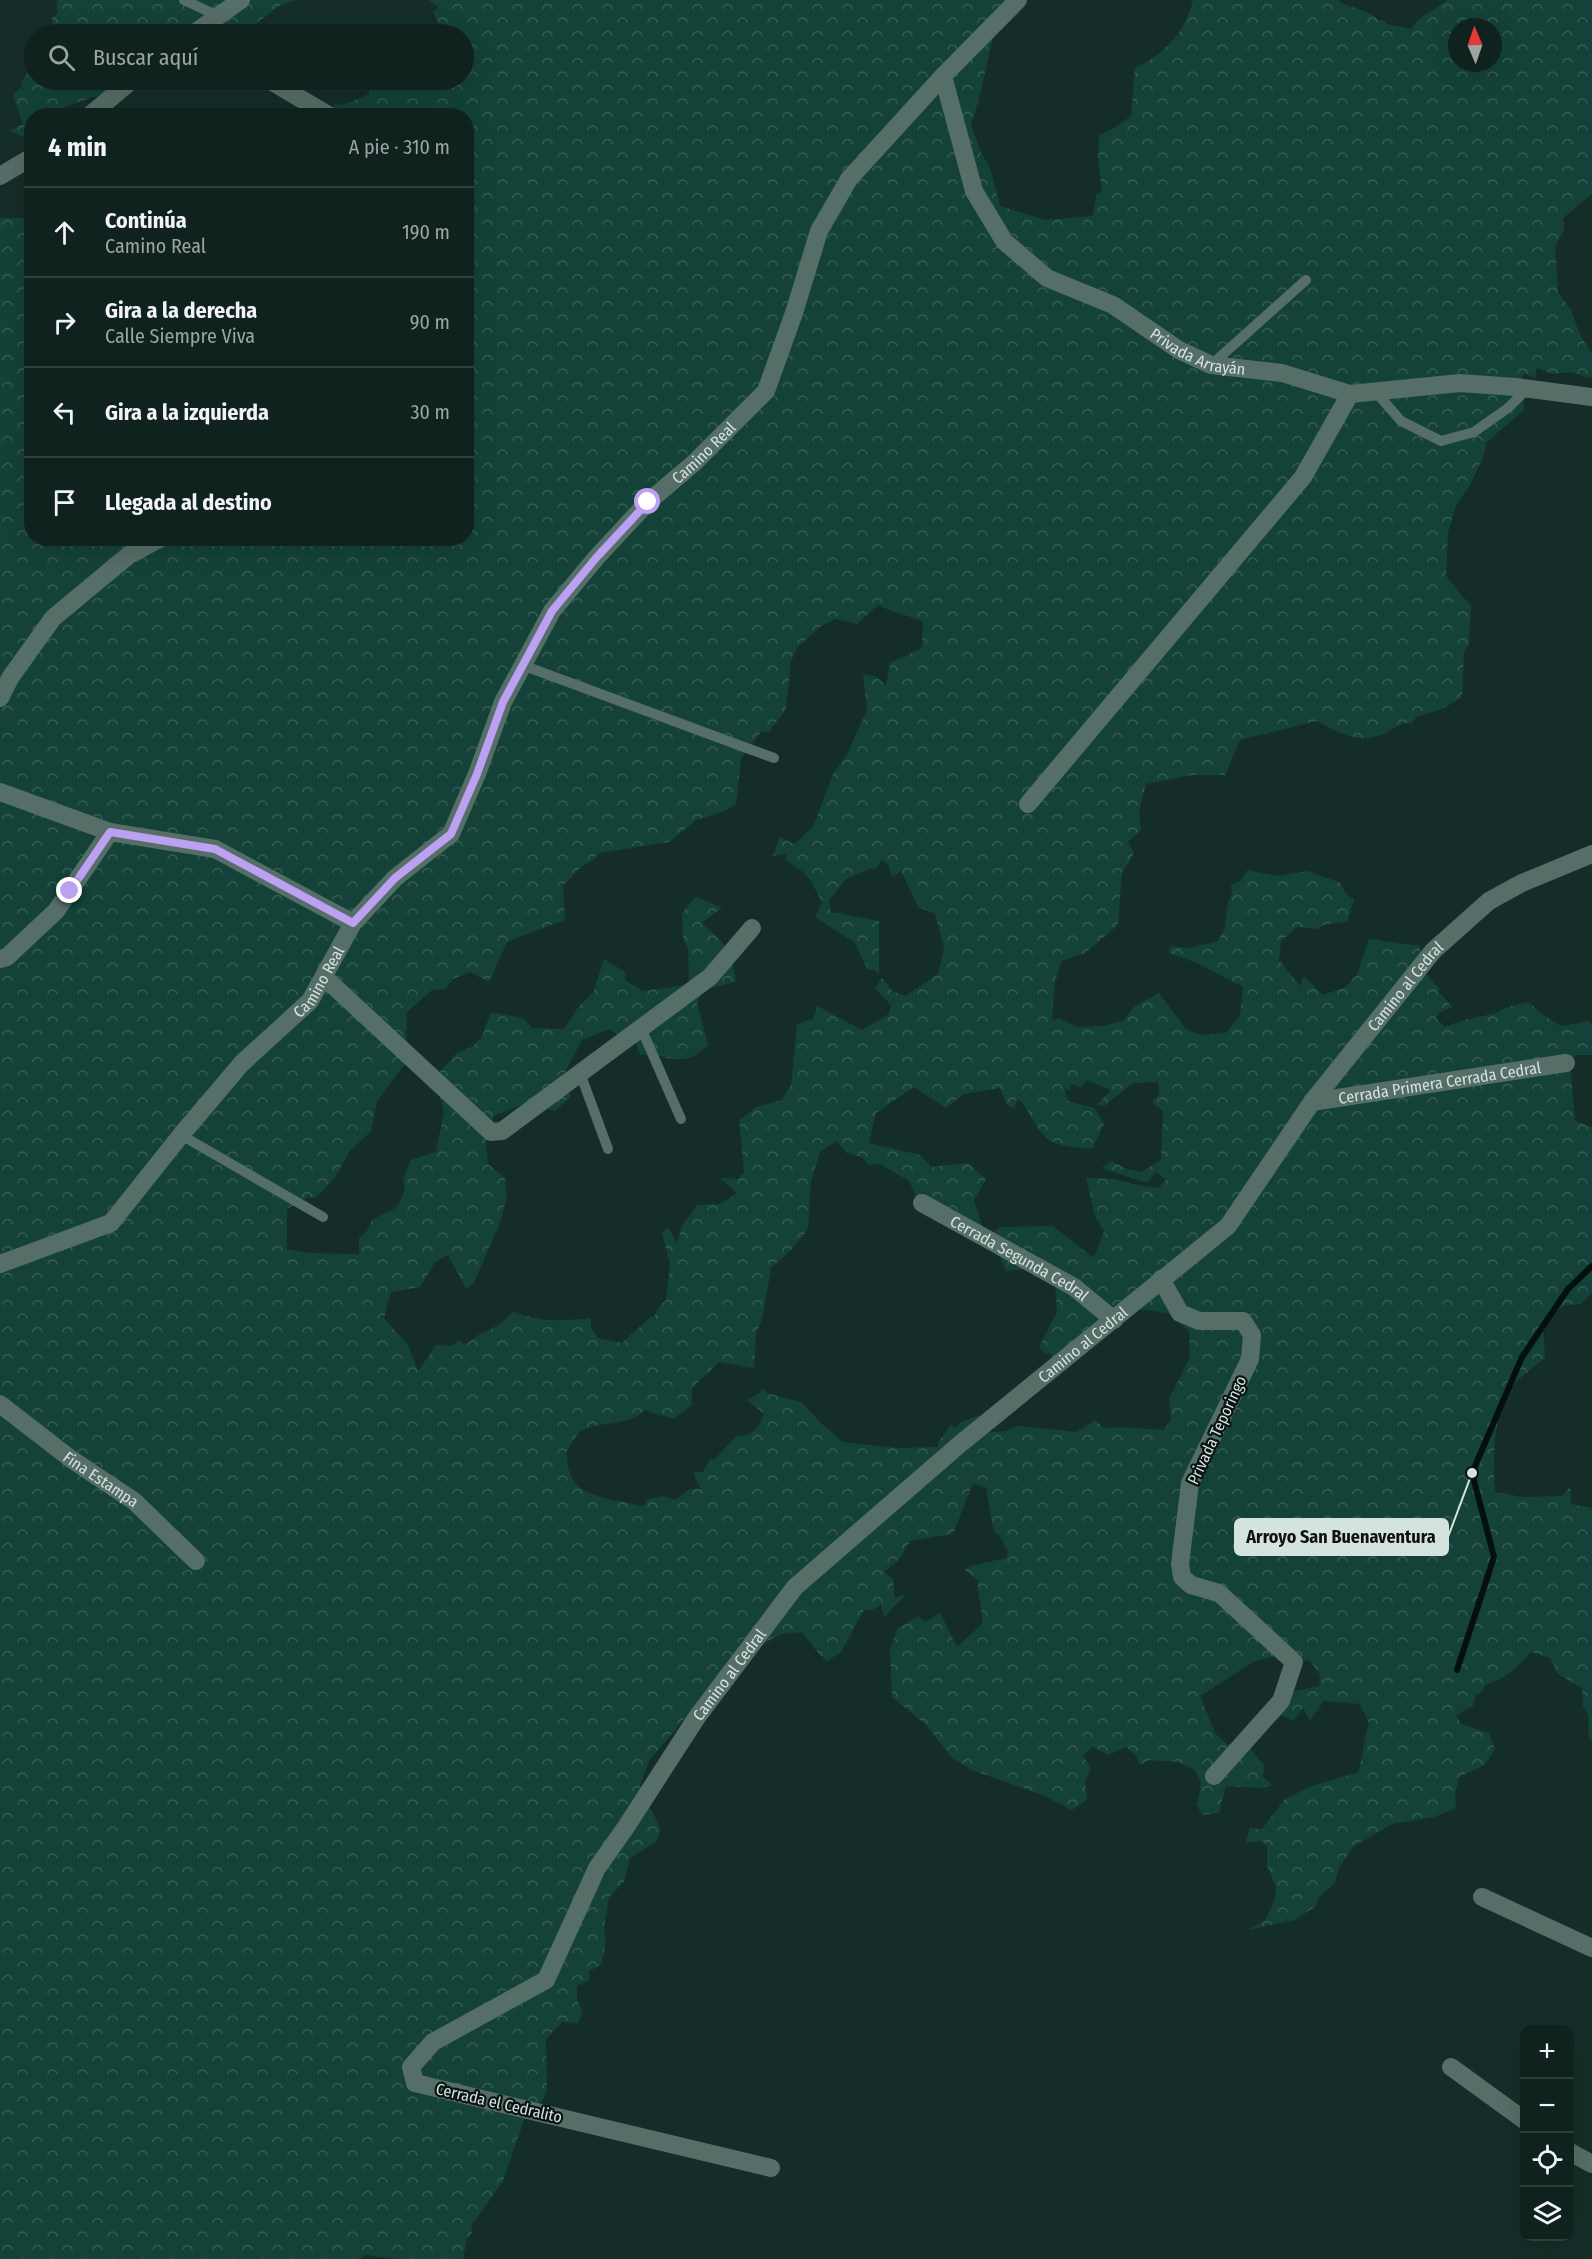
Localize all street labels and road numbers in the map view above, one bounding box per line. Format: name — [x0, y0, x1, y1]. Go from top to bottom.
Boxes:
street label: Privada Arrayán — [1147, 324, 1246, 378]
street label: Camino Real — [668, 418, 739, 487]
street label: Camino al Cedral — [1363, 937, 1447, 1035]
street label: Camino Real — [289, 943, 348, 1021]
street label: Cerrada Primera Cerrada Cedral — [1337, 1057, 1542, 1107]
street label: Cerrada Segunda Cedral — [947, 1211, 1093, 1305]
street label: Camino al Cedral — [1034, 1302, 1131, 1386]
street label: Privada Teporingo — [1184, 1373, 1250, 1487]
street label: Fina Estampa — [60, 1447, 142, 1511]
street label: Camino al Cedral — [688, 1625, 770, 1724]
street label: Cerrada el Cedralito — [434, 2079, 564, 2127]

